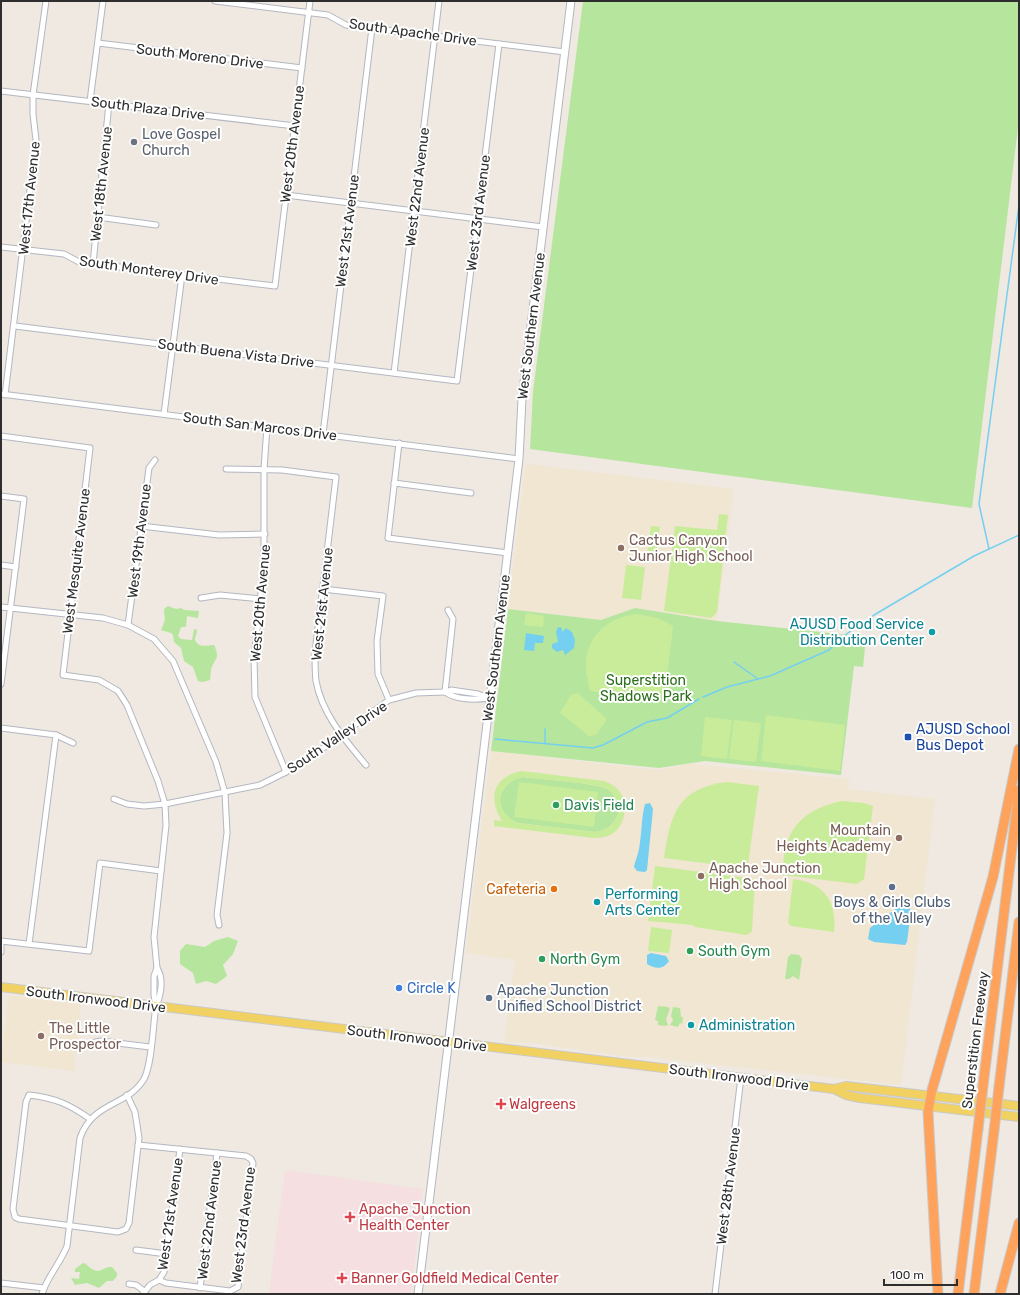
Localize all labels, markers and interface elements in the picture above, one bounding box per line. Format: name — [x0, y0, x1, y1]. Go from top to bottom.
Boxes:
street label: South Apache Drive — [348, 15, 478, 50]
street label: South Moreno Drive — [135, 40, 265, 73]
street label: West 20th Avenue — [277, 84, 308, 204]
street label: South Plaza Drive — [90, 93, 206, 124]
street label: West 18th Avenue — [87, 125, 116, 243]
place label: Love Gospel Church — [142, 126, 221, 159]
street label: West 22nd Avenue — [402, 126, 433, 248]
marker: Love Gospel Church — [129, 137, 139, 147]
street label: West 17th Avenue — [15, 140, 44, 256]
street label: West 23rd Avenue — [463, 154, 494, 272]
street label: West 21st Avenue — [332, 173, 363, 289]
street label: South Monterey Drive — [78, 252, 220, 289]
street label: West Southern Avenue — [514, 252, 549, 400]
street label: South Buena Vista Drive — [157, 335, 315, 372]
street label: South San Marcos Drive — [182, 409, 338, 444]
street label: West 19th Avenue — [124, 483, 155, 599]
street label: West Mesquite Avenue — [59, 487, 94, 635]
place label: Cactus Canyon Junior High School — [629, 532, 753, 565]
street label: West 20th Avenue — [247, 543, 274, 663]
marker: Cactus Canyon Junior High School — [616, 543, 626, 553]
street label: West 21st Avenue — [308, 546, 337, 661]
street label: West Southern Avenue — [479, 574, 514, 722]
place label: AJUSD Food Service Distribution Center — [790, 616, 925, 649]
marker: AJUSD Food Service Distribution Center — [927, 627, 937, 637]
park label: Superstition Shadows Park — [600, 672, 693, 705]
street label: South Valley Drive — [284, 698, 391, 777]
place label: AJUSD School Bus Depot — [916, 721, 1010, 754]
marker: AJUSD School Bus Depot — [903, 732, 913, 742]
place label: Davis Field — [564, 797, 634, 814]
marker: Davis Field — [551, 800, 561, 810]
place label: Mountain Heights Academy — [776, 822, 891, 855]
marker: Mountain Heights Academy — [894, 833, 904, 843]
place label: Apache Junction High School — [709, 860, 821, 893]
marker: Apache Junction High School — [696, 871, 706, 881]
place label: Cafeteria — [486, 881, 546, 898]
marker: Boys & Girls Clubs of the Valley — [887, 882, 897, 892]
marker: Cafeteria — [549, 884, 559, 894]
place label: Performing Arts Center — [605, 886, 681, 919]
place label: Boys & Girls Clubs of the Valley — [833, 894, 951, 927]
marker: Performing Arts Center — [592, 897, 602, 907]
place label: South Gym — [698, 943, 770, 960]
marker: South Gym — [685, 946, 695, 956]
place label: North Gym — [550, 951, 620, 968]
marker: North Gym — [537, 954, 547, 964]
street label: Superstition Freeway — [959, 970, 992, 1110]
place label: Circle K — [407, 980, 456, 997]
street label: South Ironwood Drive — [25, 982, 167, 1017]
place label: Apache Junction Unified School District — [497, 982, 642, 1015]
marker: Circle K — [394, 983, 404, 993]
marker: Apache Junction Unified School District — [484, 993, 494, 1003]
place label: Administration — [699, 1017, 795, 1034]
place label: The Little Prospector — [49, 1020, 122, 1053]
marker: Administration — [686, 1020, 696, 1030]
street label: South Ironwood Drive — [346, 1021, 488, 1056]
marker: The Little Prospector — [36, 1031, 46, 1041]
street label: South Ironwood Drive — [668, 1060, 810, 1095]
place label: Walgreens — [509, 1096, 576, 1113]
marker: Walgreens — [496, 1099, 506, 1109]
street label: West 28th Avenue — [713, 1126, 744, 1246]
street label: West 21st Avenue — [154, 1156, 187, 1272]
street label: West 22nd Avenue — [194, 1159, 225, 1281]
street label: West 23rd Avenue — [228, 1166, 259, 1284]
place label: Apache Junction Health Center — [359, 1201, 471, 1234]
marker: Apache Junction Health Center — [344, 1211, 356, 1223]
scale bar — [884, 1261, 957, 1287]
text: 100 m — [890, 1268, 924, 1282]
place label: Banner Goldfield Medical Center — [351, 1270, 559, 1287]
marker: Banner Goldfield Medical Center — [336, 1272, 348, 1284]

